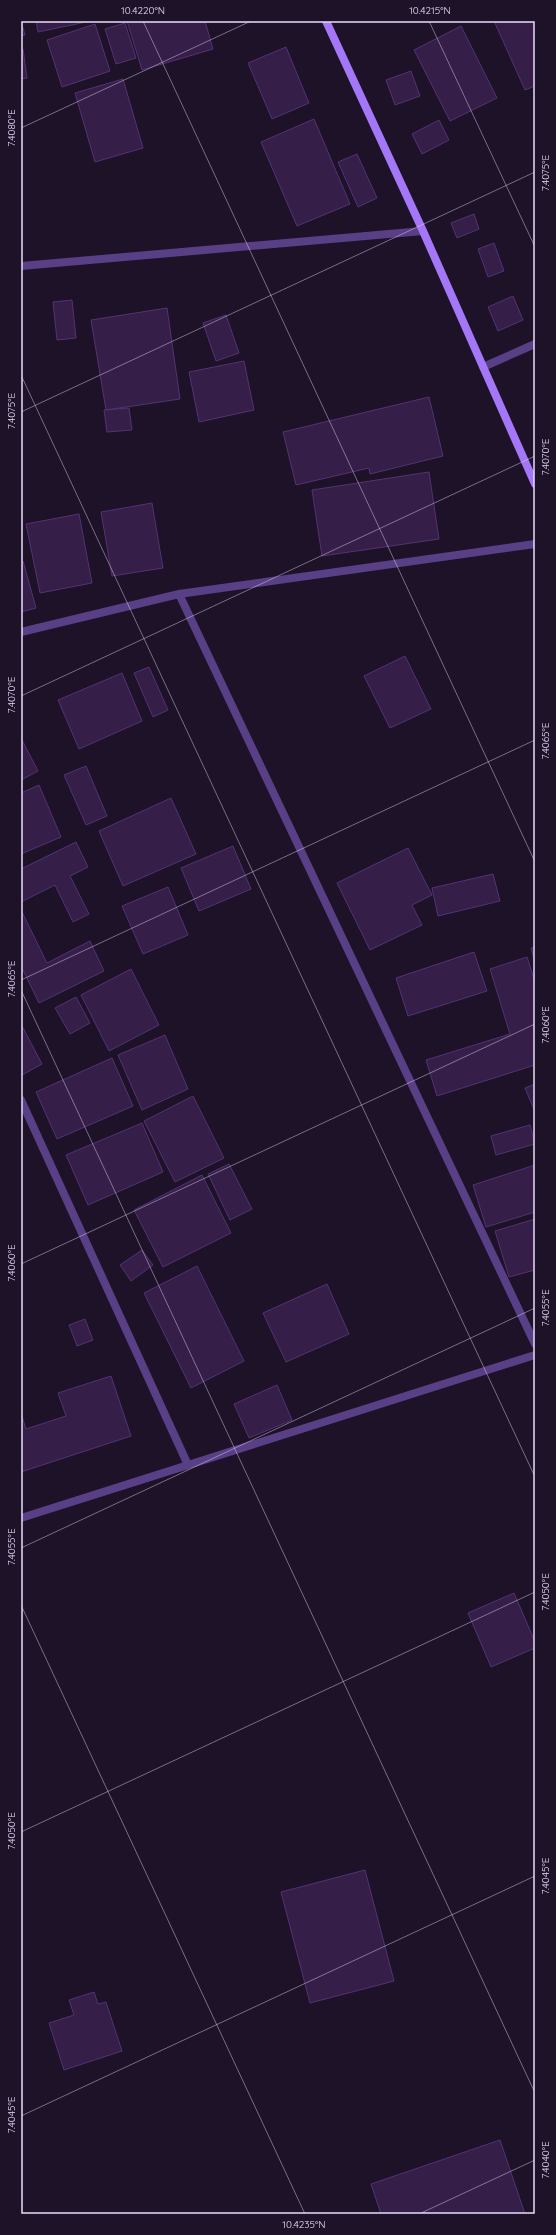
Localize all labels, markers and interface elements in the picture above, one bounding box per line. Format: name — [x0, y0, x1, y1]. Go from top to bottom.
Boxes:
text: 10.4220°N — [121, 4, 165, 17]
text: 10.4215°N — [409, 4, 451, 17]
text: 7.4080°E — [5, 109, 18, 147]
text: 7.4075°E — [539, 155, 552, 191]
text: 7.4075°E — [5, 393, 18, 429]
text: 7.4070°E — [539, 438, 552, 475]
text: 7.4070°E — [5, 676, 18, 713]
text: 7.4065°E — [539, 722, 552, 760]
text: 7.4065°E — [5, 960, 18, 998]
text: 7.4060°E — [539, 1006, 552, 1044]
text: 7.4060°E — [5, 1244, 18, 1282]
text: 7.4055°E — [539, 1289, 552, 1327]
text: 7.4055°E — [5, 1528, 18, 1566]
text: 7.4050°E — [539, 1573, 552, 1611]
text: 7.4050°E — [5, 1812, 18, 1850]
text: 7.4045°E — [539, 1857, 552, 1895]
text: 7.4045°E — [5, 2096, 18, 2134]
text: 7.4040°E — [539, 2141, 552, 2179]
text: 10.4235°N — [282, 2218, 326, 2231]

